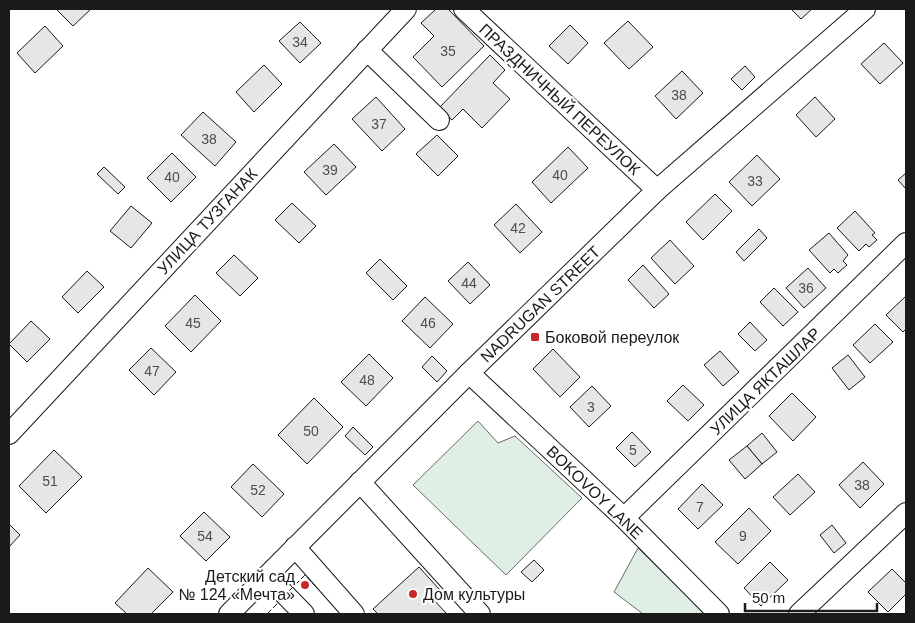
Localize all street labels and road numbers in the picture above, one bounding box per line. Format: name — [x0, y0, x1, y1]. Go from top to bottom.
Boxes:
street label: ПРАЗДНИЧНЫЙ ПЕРЕУЛОК — [476, 20, 644, 179]
street label: УЛИЦА ТУЗГАНАК — [154, 165, 261, 277]
street label: NADRUGAN STREET — [477, 243, 604, 366]
street label: УЛИЦА ЯКТАШЛАР — [707, 325, 824, 438]
street label: BOKOVOY LANE — [543, 442, 646, 542]

